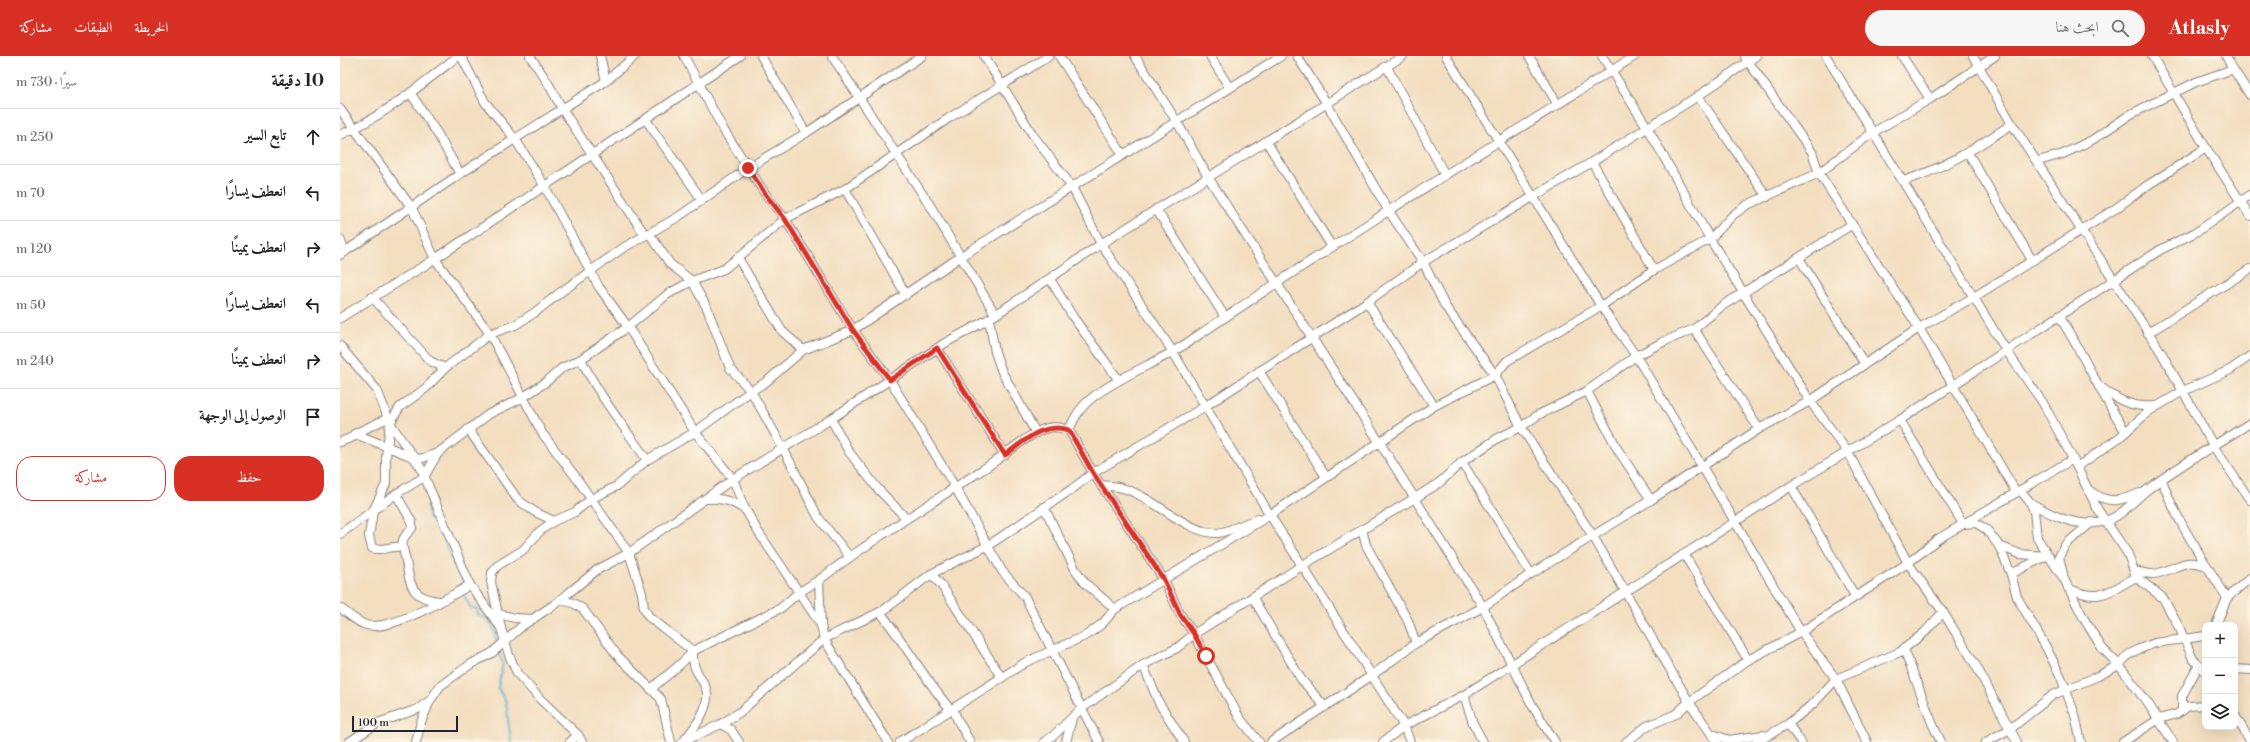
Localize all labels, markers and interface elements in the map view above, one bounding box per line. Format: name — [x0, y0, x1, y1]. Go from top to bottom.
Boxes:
search box — [1865, 10, 2145, 46]
text: Atlasly — [2169, 16, 2230, 40]
icon: search — [2109, 17, 2131, 39]
text: ابحث هنا — [2056, 18, 2099, 37]
text: مشاركة — [20, 19, 52, 37]
text: الطبقات — [74, 19, 112, 37]
text: الخريطة — [134, 19, 168, 37]
text: 10 دقيقة — [272, 70, 324, 92]
text: سيرًا · 730 m — [16, 74, 77, 90]
text: تابع السير — [244, 126, 286, 145]
icon: ahead — [302, 126, 324, 148]
text: 250 m — [16, 129, 53, 145]
route end — [739, 159, 757, 177]
text: انعطف يسارًا — [225, 182, 286, 201]
icon: left — [302, 182, 324, 204]
text: 70 m — [16, 185, 45, 201]
text: انعطف يمينًا — [231, 238, 286, 257]
icon: right — [302, 238, 324, 260]
text: 120 m — [16, 241, 52, 257]
text: انعطف يسارًا — [225, 294, 286, 313]
icon: left — [302, 294, 324, 316]
text: 50 m — [16, 297, 46, 313]
text: انعطف يمينًا — [231, 350, 286, 369]
icon: right — [302, 350, 324, 372]
text: 240 m — [16, 353, 54, 369]
text: الوصول إلى الوجهة — [199, 406, 286, 425]
icon: arrive — [302, 406, 324, 428]
button: مشاركة — [16, 456, 166, 501]
button: حفظ — [174, 456, 324, 501]
map controls — [2202, 622, 2238, 730]
button: + — [2202, 622, 2238, 658]
route start — [1197, 647, 1215, 665]
button: − — [2202, 658, 2238, 694]
button: layers — [2202, 694, 2238, 730]
scale bar — [352, 714, 458, 733]
text: 100 m — [358, 716, 389, 730]

